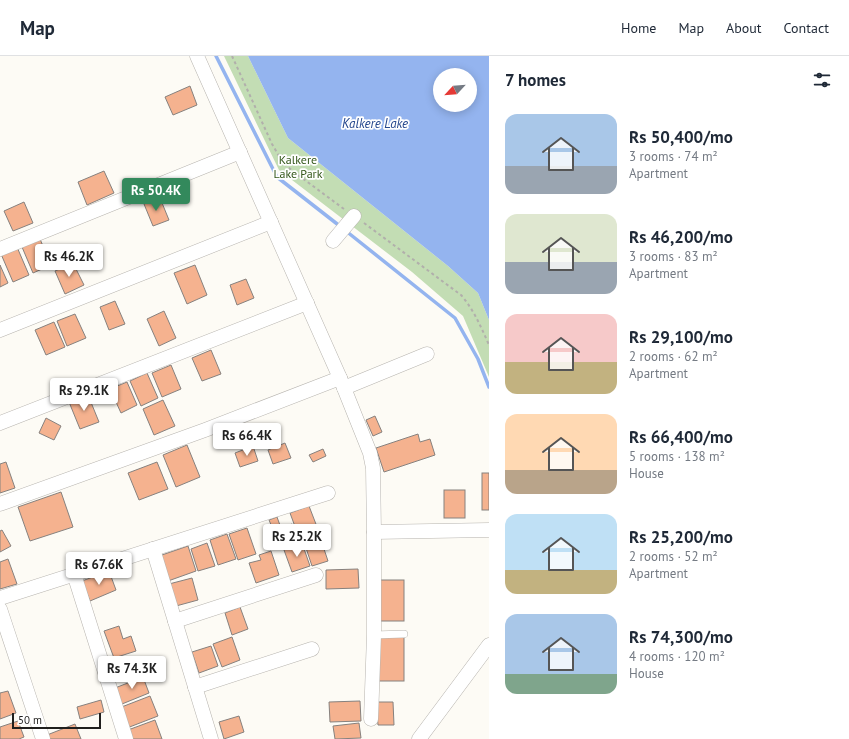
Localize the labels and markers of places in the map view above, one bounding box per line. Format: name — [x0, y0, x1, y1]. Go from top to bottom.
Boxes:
pin: Rs 50.4K — [115, 178, 197, 212]
pin: Rs 46.2K — [28, 244, 110, 278]
pin: Rs 29.1K — [43, 378, 125, 412]
pin: Rs 66.4K — [206, 423, 288, 457]
pin: Rs 25.2K — [256, 524, 338, 558]
pin: Rs 67.6K — [58, 552, 140, 586]
pin: Rs 74.3K — [91, 656, 173, 690]

